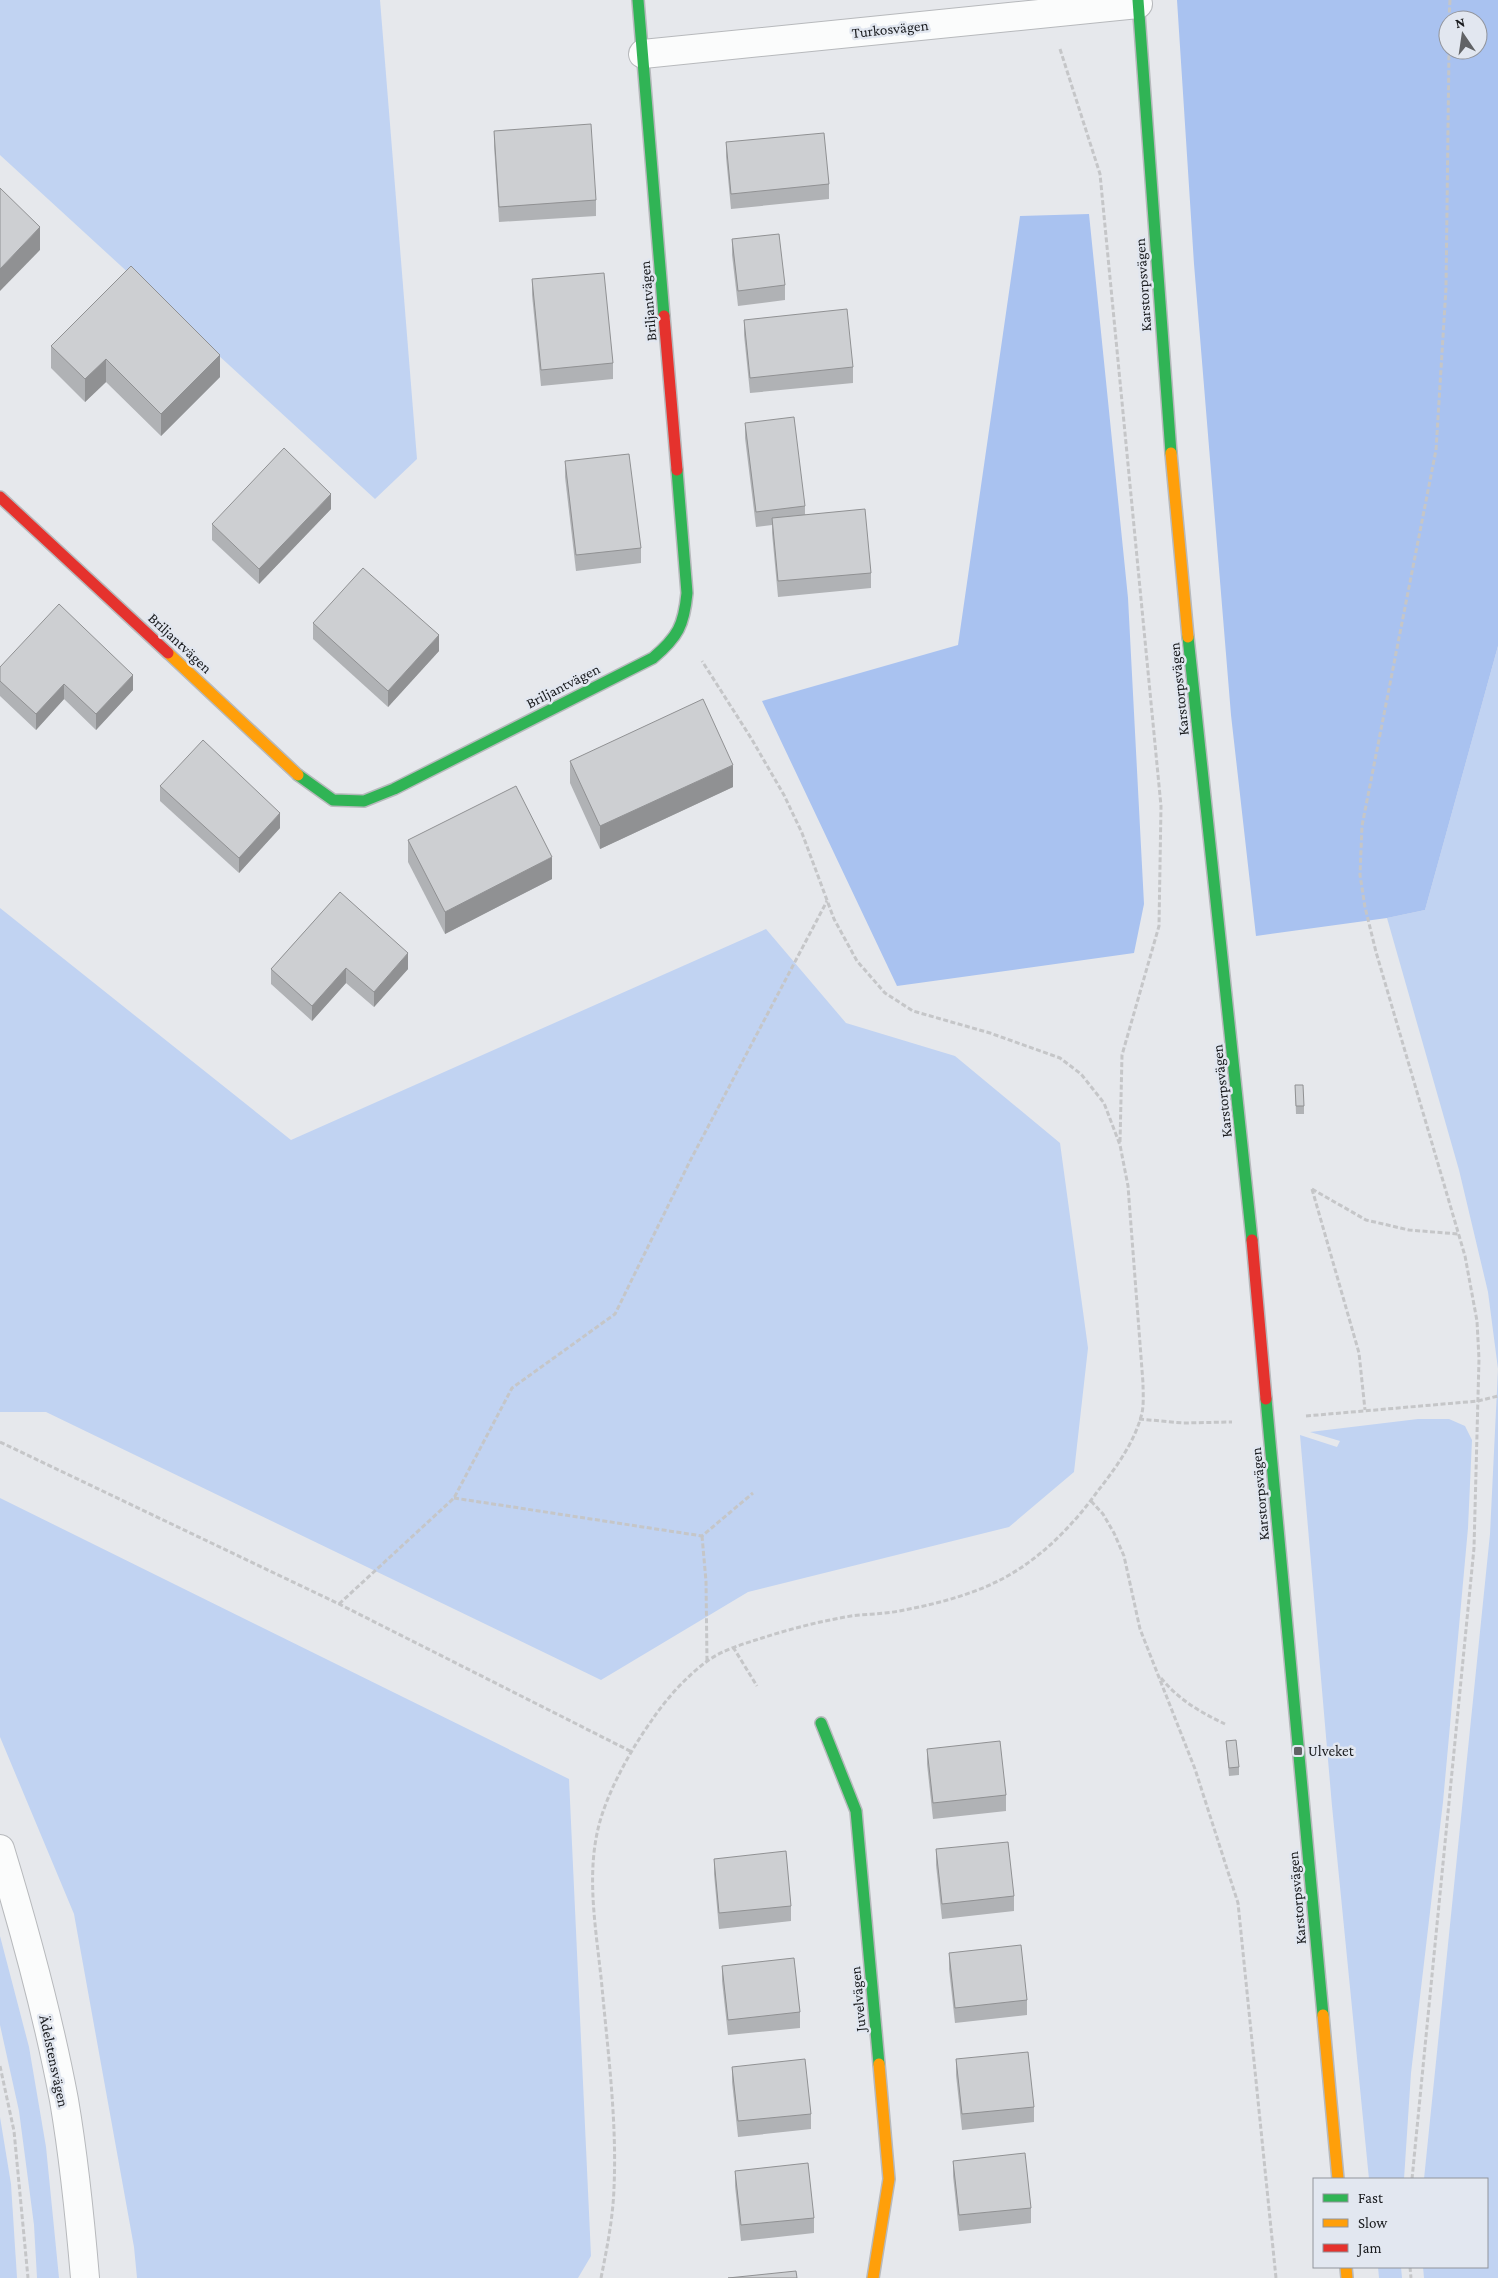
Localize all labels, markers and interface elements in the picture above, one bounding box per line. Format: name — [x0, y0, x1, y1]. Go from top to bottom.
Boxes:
north arrow — [1438, 10, 1488, 60]
text: N — [1454, 13, 1467, 31]
street label: Turkosvägen — [851, 17, 929, 42]
street label: Karstorpsvägen — [1132, 238, 1155, 332]
street label: Briljantvägen — [637, 260, 660, 342]
street label: Briljantvägen — [144, 610, 215, 677]
street label: Karstorpsvägen — [1166, 642, 1193, 736]
street label: Briljantvägen — [523, 661, 603, 712]
street label: Karstorpsvägen — [1209, 1044, 1236, 1138]
street label: Karstorpsvägen — [1248, 1447, 1273, 1541]
place label: Ulveket — [1308, 1743, 1355, 1759]
marker: Ulveket — [1292, 1745, 1304, 1757]
street label: Karstorpsvägen — [1285, 1851, 1310, 1945]
street label: Juvelvägen — [847, 1966, 870, 2034]
street label: Ädelstensvägen — [35, 2013, 72, 2109]
legend — [1313, 2178, 1488, 2268]
text: Fast — [1358, 2190, 1384, 2206]
text: Slow — [1358, 2215, 1388, 2231]
text: Jam — [1356, 2240, 1381, 2257]

